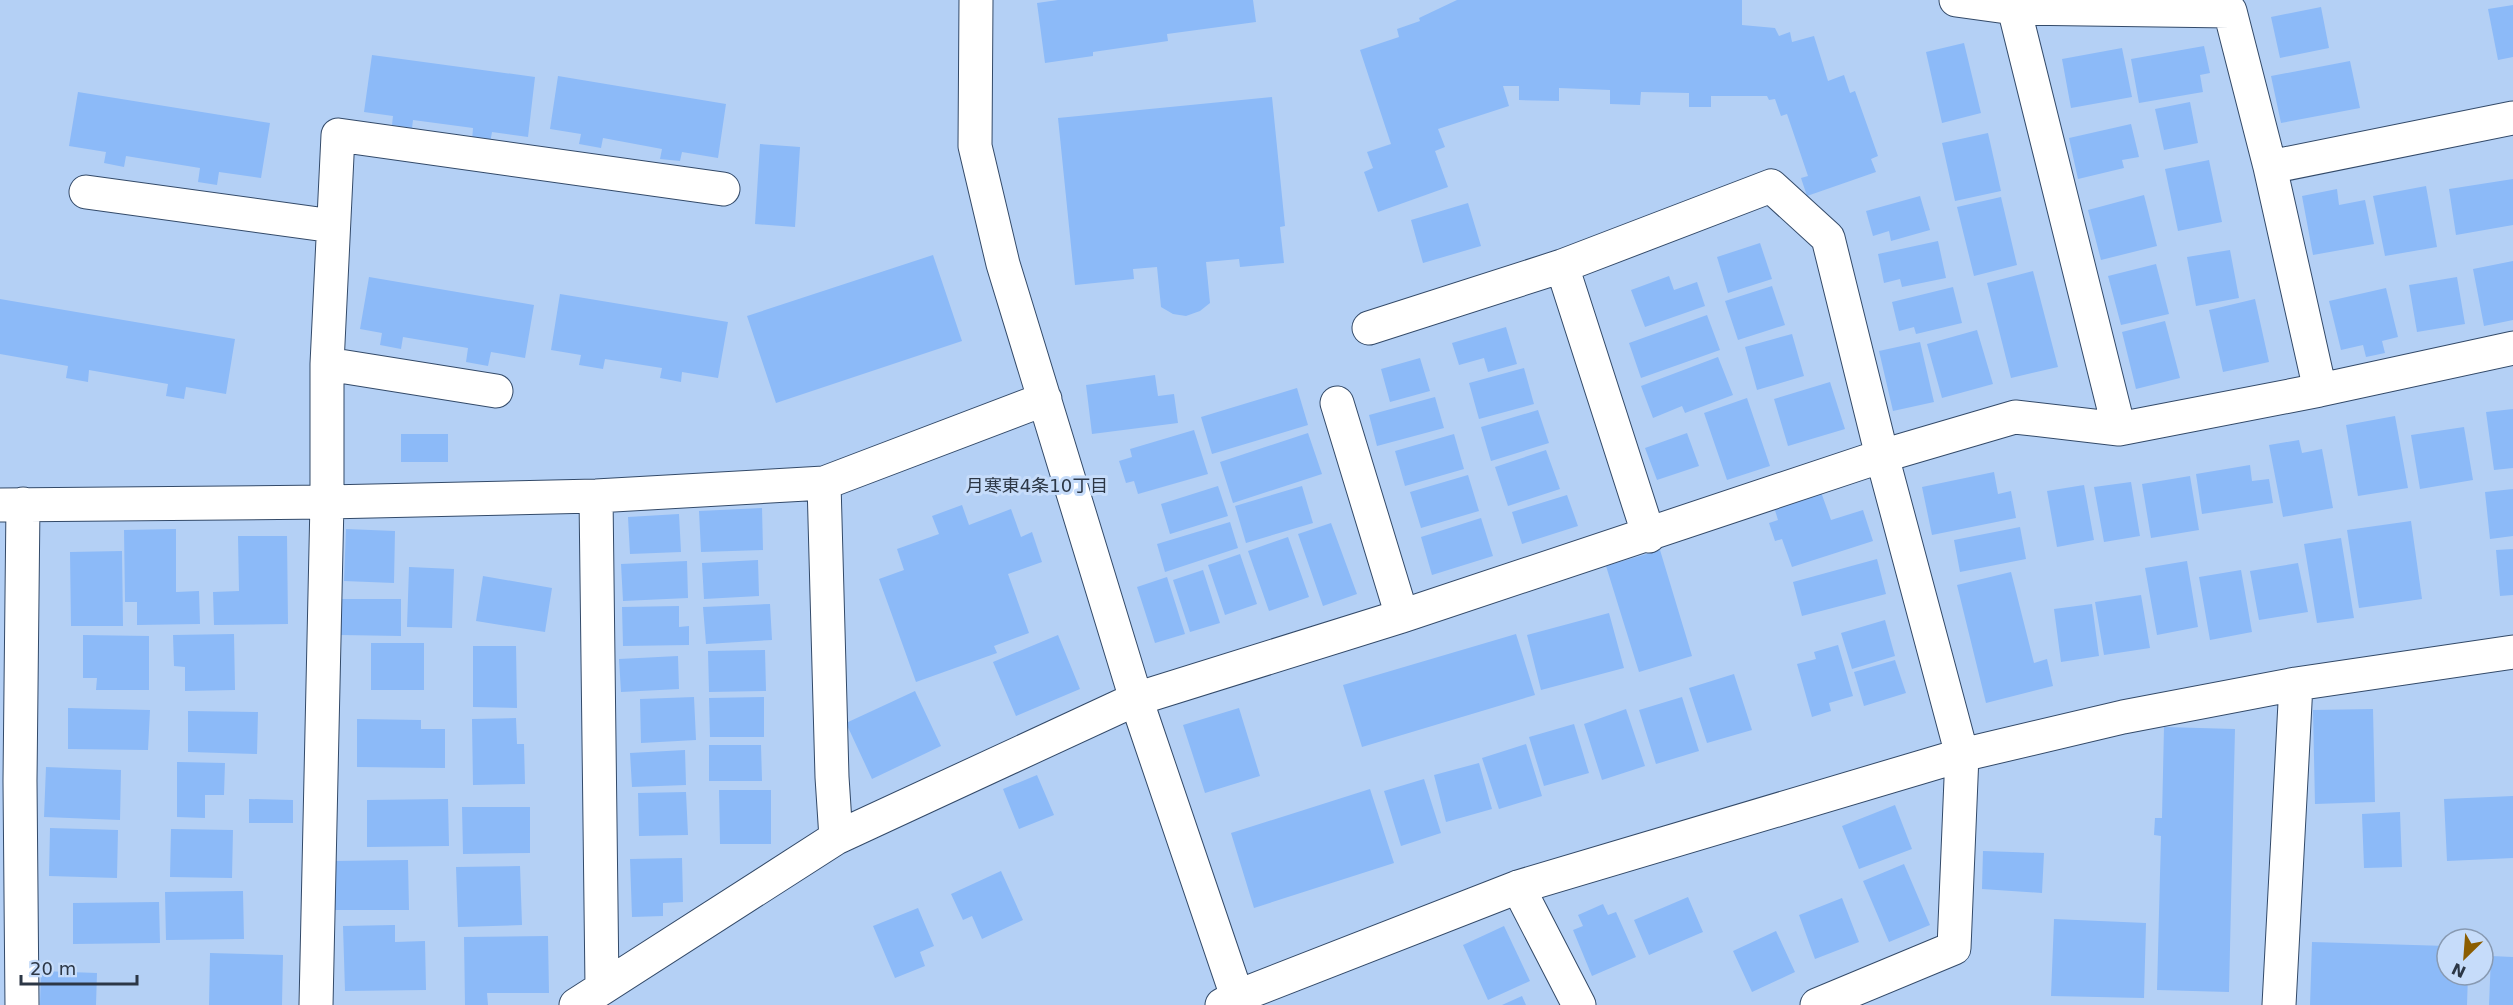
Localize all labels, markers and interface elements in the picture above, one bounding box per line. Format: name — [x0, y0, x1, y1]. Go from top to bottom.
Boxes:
district label: 月寒東4条10丁目 — [966, 475, 1108, 496]
north arrow — [2435, 927, 2495, 987]
scale bar — [21, 948, 136, 986]
text: 20 m — [30, 958, 76, 979]
text: N — [2449, 959, 2469, 982]

